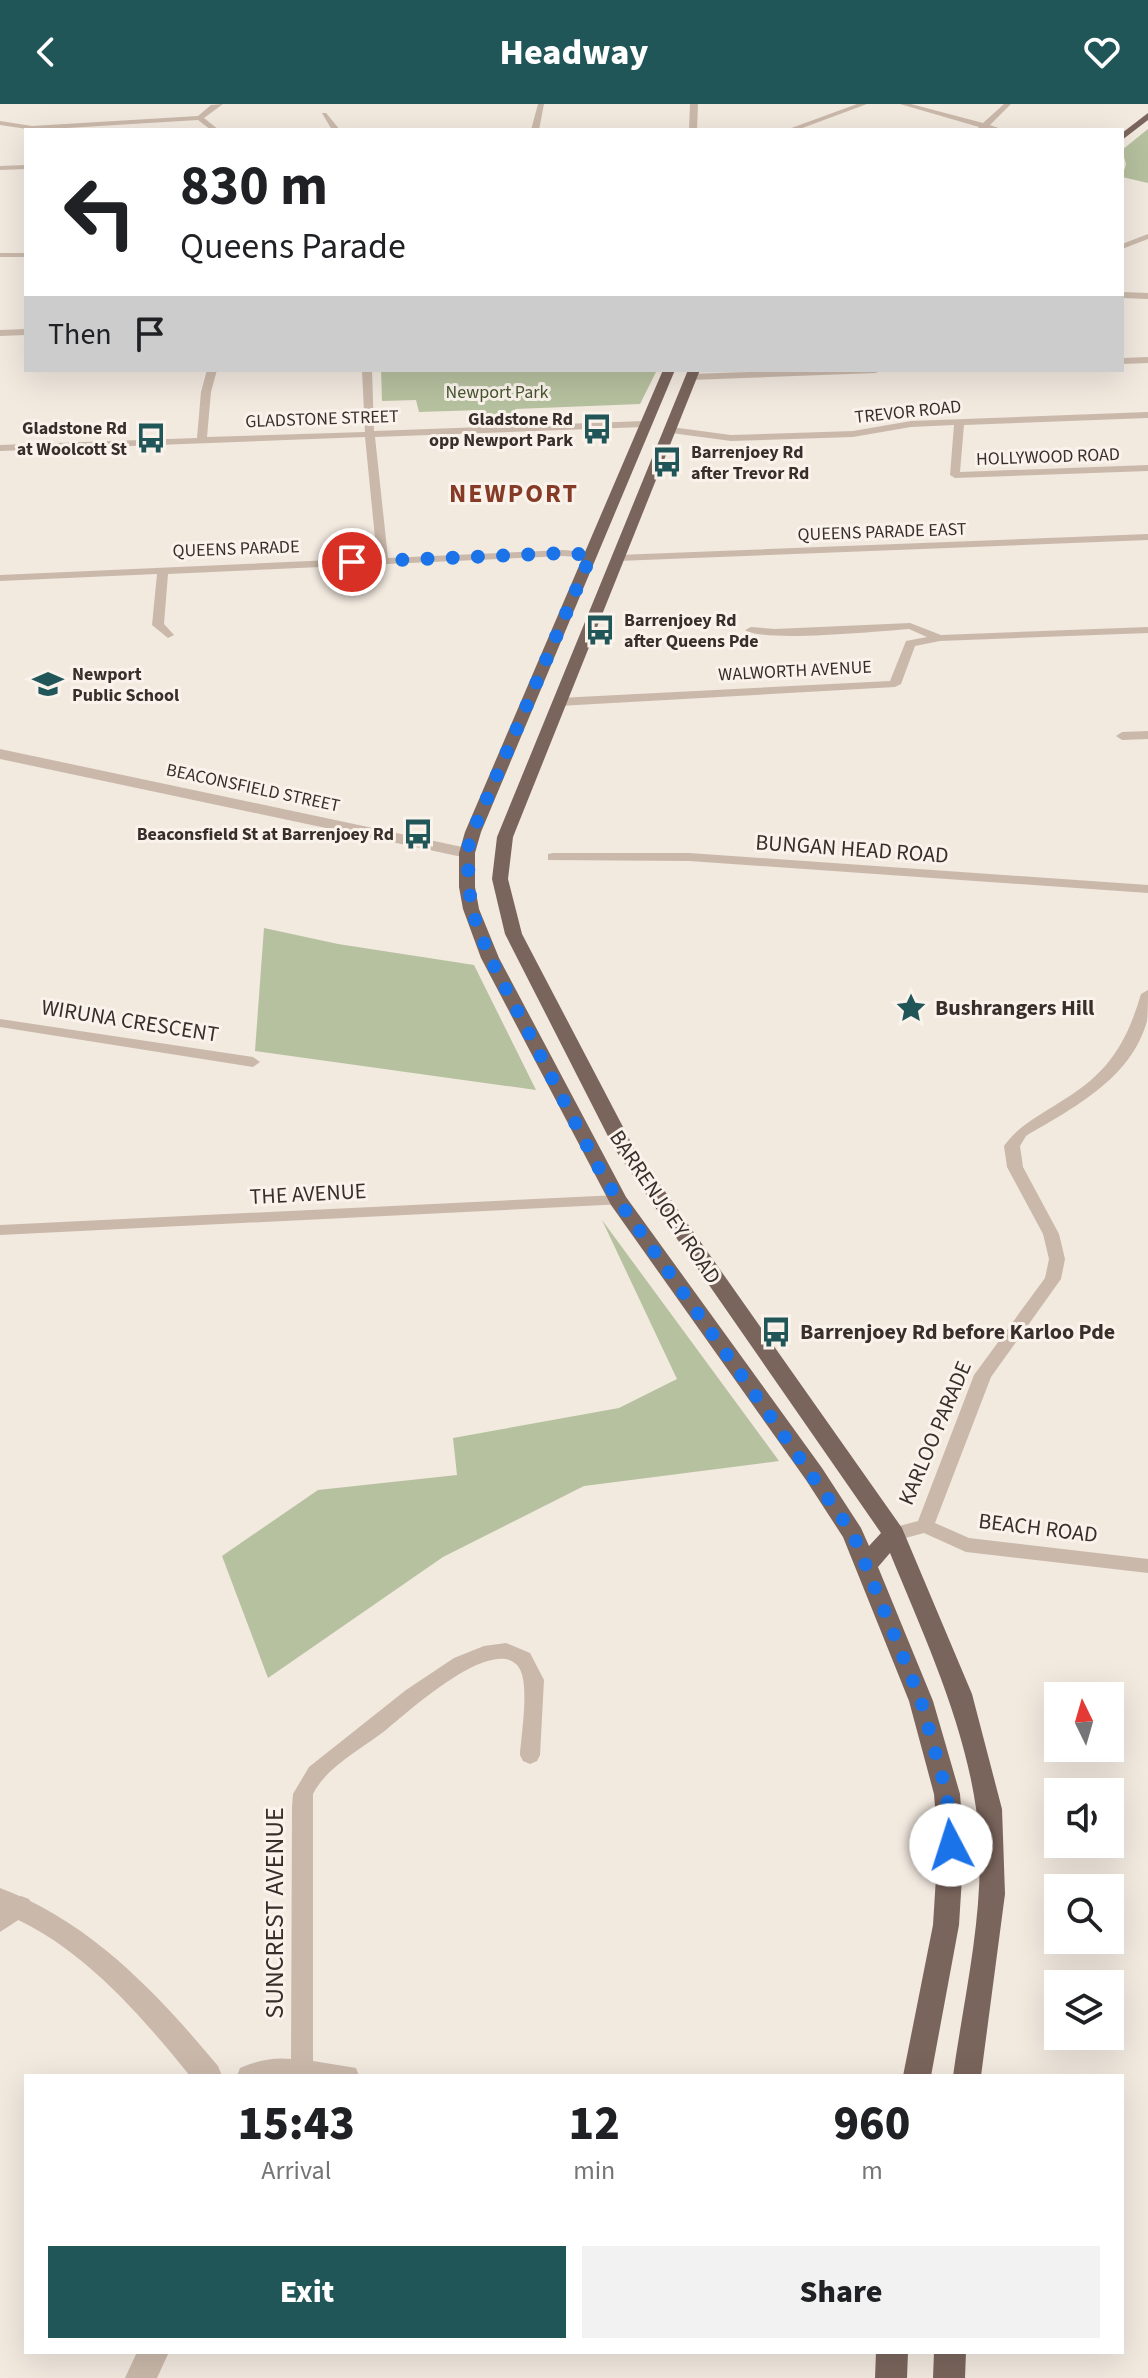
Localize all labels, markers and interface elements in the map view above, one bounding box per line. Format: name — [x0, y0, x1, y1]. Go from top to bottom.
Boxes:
text: Headway — [500, 27, 649, 78]
icon: back — [24, 30, 68, 74]
icon: heart — [1080, 30, 1124, 74]
text: 830 m — [180, 147, 328, 226]
icon: left — [48, 160, 152, 264]
text: Queens Parade — [180, 221, 406, 272]
icon: arrive — [128, 312, 172, 356]
text: Then — [48, 313, 112, 356]
park label: Newport Park — [446, 380, 549, 405]
street label: TREVOR ROAD — [853, 394, 963, 430]
street label: GLADSTONE STREET — [245, 404, 400, 434]
place label: Gladstone Rd opp Newport Park — [429, 407, 573, 453]
bus stop icon: Gladstone Rd opp Newport Park — [580, 412, 614, 446]
place label: Gladstone Rd at Woolcott St — [17, 416, 127, 462]
bus stop icon: Gladstone Rd at Woolcott St — [134, 421, 168, 455]
place label: Barrenjoey Rd after Trevor Rd — [691, 440, 809, 486]
street label: HOLLYWOOD ROAD — [976, 442, 1120, 472]
bus stop icon: Barrenjoey Rd after Trevor Rd — [650, 445, 684, 479]
district label: NEWPORT — [449, 475, 579, 512]
street label: QUEENS PARADE EAST — [797, 517, 967, 547]
pin — [318, 528, 386, 596]
street label: QUEENS PARADE — [172, 534, 300, 564]
icon: arrive — [330, 540, 374, 584]
place label: Barrenjoey Rd after Queens Pde — [624, 608, 759, 654]
bus stop icon: Barrenjoey Rd after Queens Pde — [583, 613, 617, 647]
street label: WALWORTH AVENUE — [718, 654, 872, 688]
place label: Newport Public School — [72, 662, 179, 708]
school or university icon: Newport Public School — [31, 667, 65, 701]
street label: BEACONSFIELD STREET — [164, 757, 342, 819]
bus stop icon: Beaconsfield St at Barrenjoey Rd — [401, 817, 435, 851]
place label: Beaconsfield St at Barrenjoey Rd — [137, 822, 394, 847]
street label: BUNGAN HEAD ROAD — [754, 826, 950, 872]
street label: WIRUNA CRESCENT — [39, 991, 221, 1051]
place icon: Bushrangers Hill — [894, 991, 928, 1025]
place label: Bushrangers Hill — [935, 992, 1095, 1024]
street label: BARRENJOEY ROAD — [601, 1124, 729, 1290]
street label: THE AVENUE — [249, 1175, 367, 1213]
bus stop icon: Barrenjoey Rd before Karloo Pde — [759, 1315, 793, 1349]
place label: Barrenjoey Rd before Karloo Pde — [800, 1316, 1115, 1348]
street label: KARLOO PARADE — [890, 1356, 980, 1510]
street label: BEACH ROAD — [977, 1505, 1099, 1551]
north arrow — [1044, 1682, 1124, 1762]
map controls — [1044, 1682, 1124, 2050]
button: sound — [1044, 1778, 1124, 1858]
position arrow — [909, 1803, 993, 1887]
street label: SUNCREST AVENUE — [256, 1807, 293, 2019]
button: search — [1044, 1874, 1124, 1954]
button: layers — [1044, 1970, 1124, 2050]
text: 15:43 — [238, 2090, 355, 2158]
text: 12 — [569, 2090, 620, 2158]
text: 960 — [833, 2090, 910, 2158]
text: Arrival — [261, 2152, 331, 2189]
text: min — [573, 2152, 615, 2189]
text: m — [861, 2152, 883, 2189]
button: Exit — [48, 2246, 566, 2338]
button: Share — [582, 2246, 1100, 2338]

